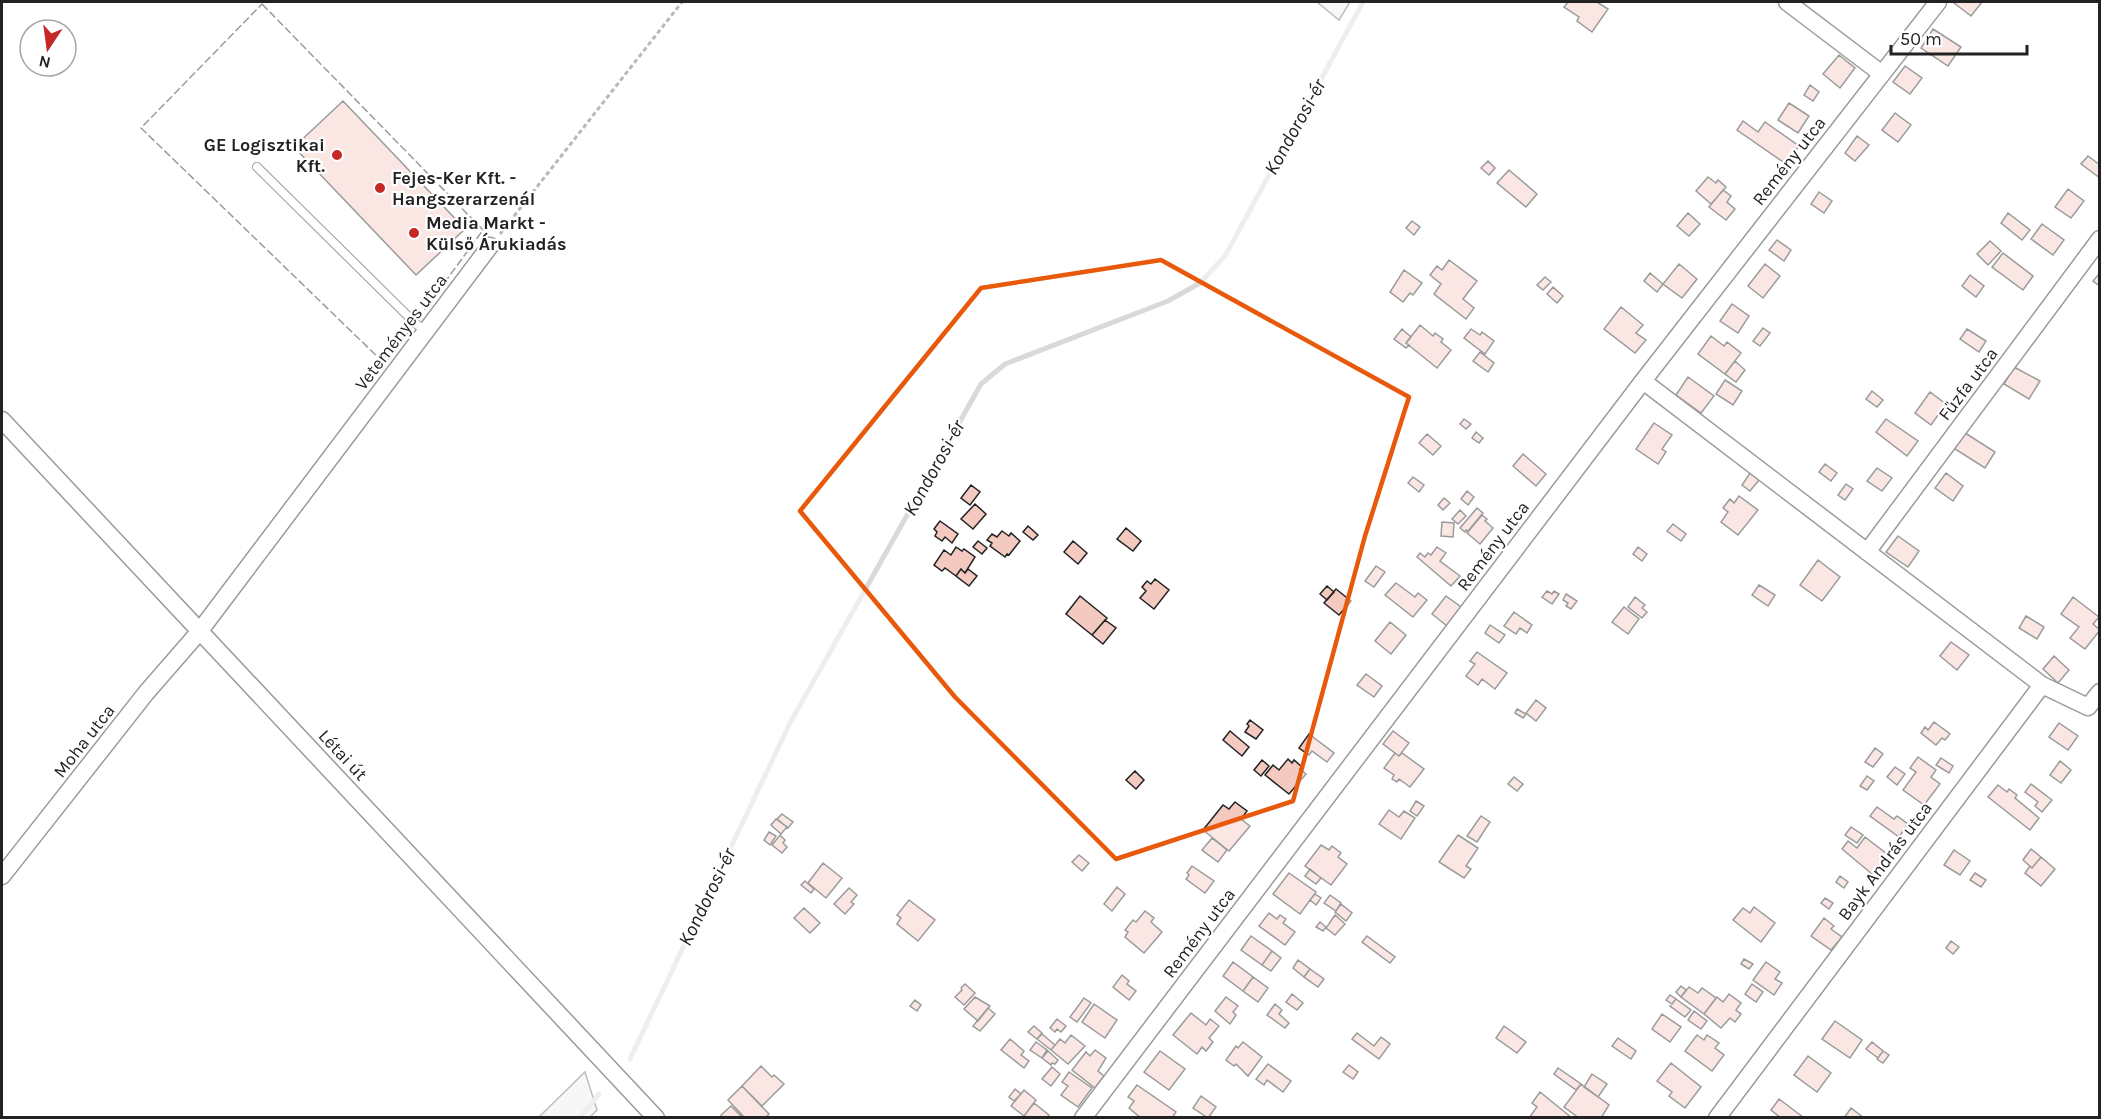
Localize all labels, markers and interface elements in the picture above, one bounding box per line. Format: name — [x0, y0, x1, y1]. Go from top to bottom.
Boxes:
north arrow — [18, 18, 78, 78]
scale bar — [1891, 18, 2028, 56]
text: 50 m — [1900, 28, 1942, 50]
text: N — [37, 52, 52, 73]
water label: Kondorosi-ér — [1259, 74, 1331, 179]
street label: Remény utca — [1747, 112, 1831, 210]
place label: GE Logisztikai Kft. — [204, 134, 325, 177]
marker: GE Logisztikai Kft. — [330, 148, 344, 162]
place label: Fejes-Ker Kft. - Hangszerarzenál — [392, 167, 535, 210]
marker: Fejes-Ker Kft. - Hangszerarzenál — [373, 181, 387, 195]
place label: Media Markt - Külső Árukiadás — [426, 212, 567, 255]
marker: Media Markt - Külső Árukiadás — [407, 226, 421, 240]
street label: Veteményes utca — [350, 269, 452, 395]
street label: Fűzfa utca — [1933, 343, 2003, 425]
water label: Kondorosi-ér — [898, 415, 970, 520]
street label: Remény utca — [1452, 497, 1534, 595]
street label: Moha utca — [49, 700, 119, 782]
street label: Létai út — [314, 725, 372, 785]
street label: Bayk András utca — [1833, 797, 1937, 925]
water label: Kondorosi-ér — [673, 843, 741, 950]
street label: Remény utca — [1158, 884, 1240, 982]

